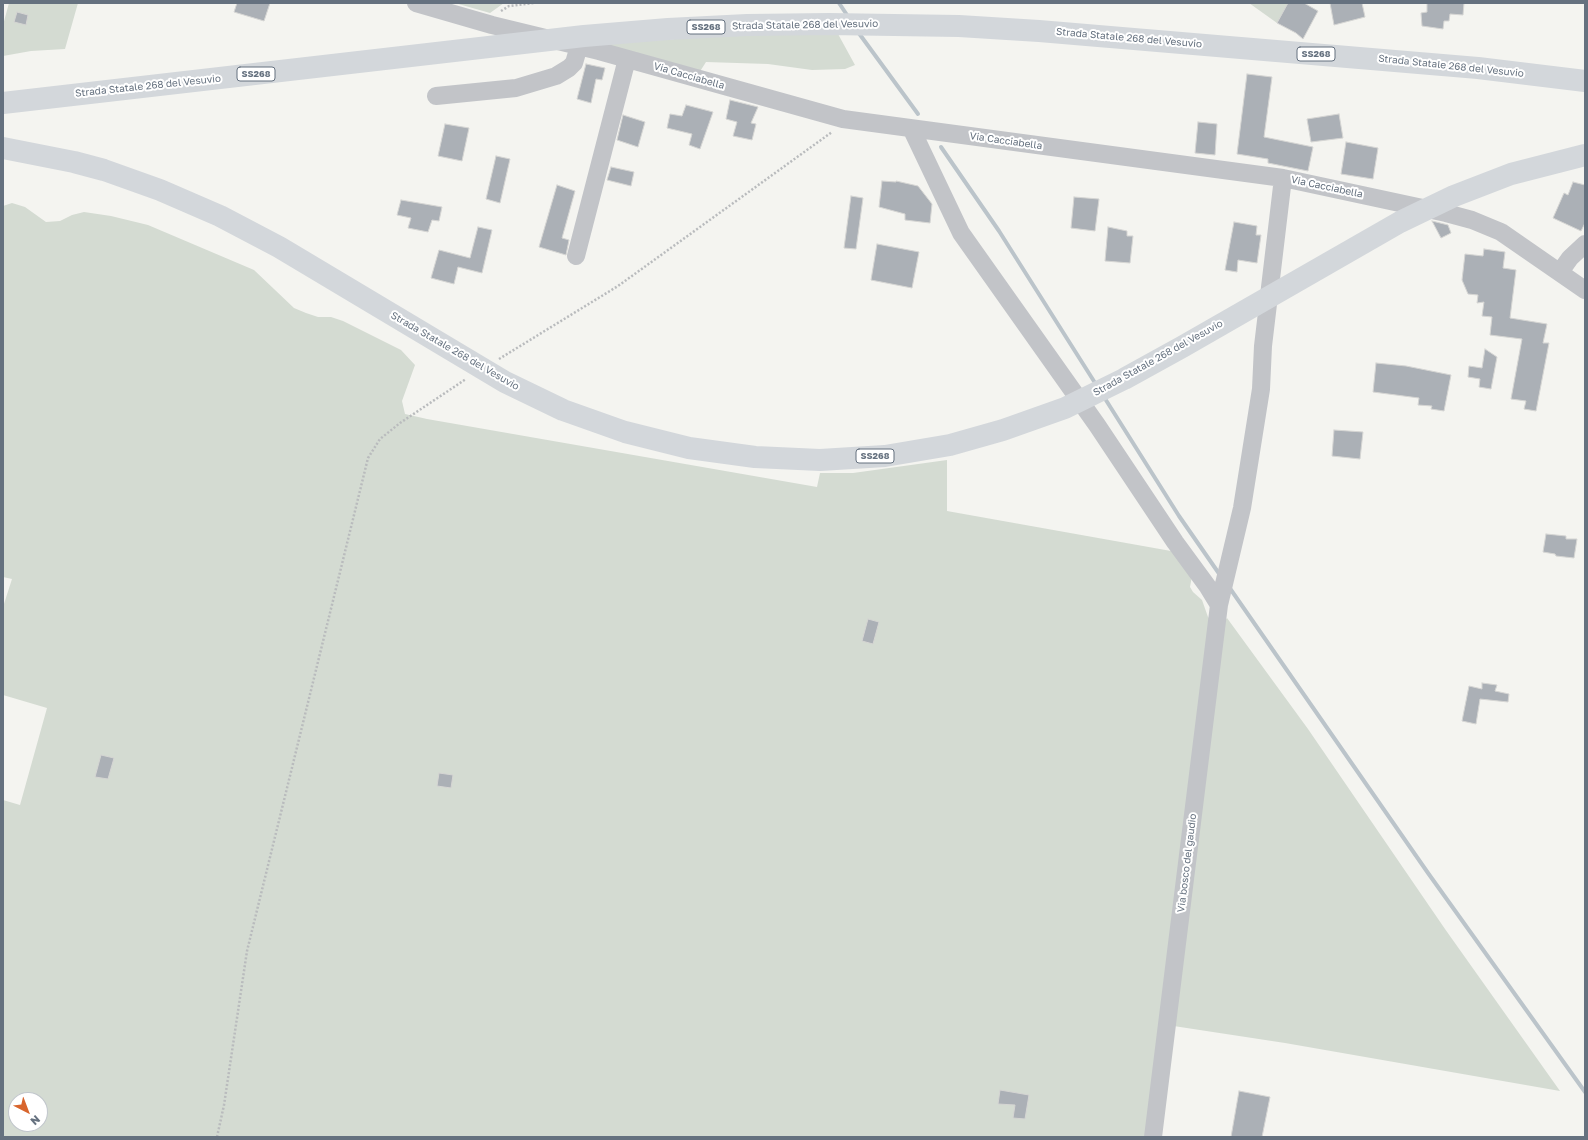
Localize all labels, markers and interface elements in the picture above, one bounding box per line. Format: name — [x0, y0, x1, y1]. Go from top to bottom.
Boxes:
street label: Strada Statale 268 del Vesuvio — [732, 18, 878, 32]
road number: SS268 — [687, 20, 725, 34]
street label: Strada Statale 268 del Vesuvio — [1056, 26, 1202, 50]
road number: SS268 — [1297, 47, 1335, 61]
street label: Strada Statale 268 del Vesuvio — [1378, 52, 1524, 80]
street label: Via Cacciabella — [652, 60, 726, 92]
road number: SS268 — [237, 67, 275, 81]
street label: Strada Statale 268 del Vesuvio — [75, 72, 221, 100]
street label: Via Cacciabella — [969, 130, 1043, 152]
street label: Via Cacciabella — [1290, 174, 1364, 200]
street label: Strada Statale 268 del Vesuvio — [389, 309, 521, 393]
street label: Strada Statale 268 del Vesuvio — [1091, 317, 1225, 399]
road number: SS268 — [856, 449, 894, 463]
street label: Via bosco del gaudio — [1175, 813, 1199, 913]
north arrow — [8, 1092, 48, 1132]
text: N — [28, 1113, 43, 1128]

